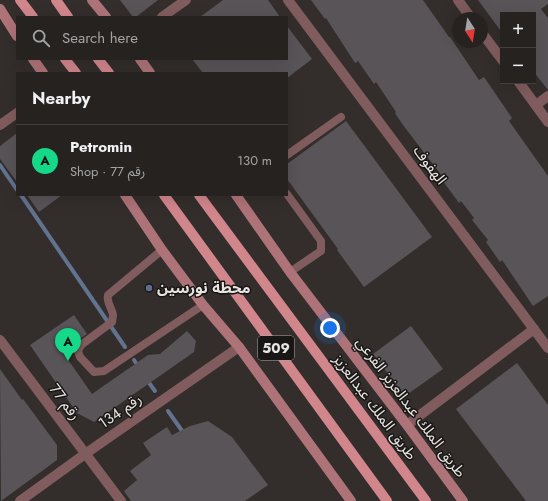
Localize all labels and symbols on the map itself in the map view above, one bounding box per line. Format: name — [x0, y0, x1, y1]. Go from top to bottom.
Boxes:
north arrow — [452, 12, 488, 48]
street label: الهفوف — [408, 141, 452, 189]
place label: محطة نورسين — [157, 277, 251, 299]
marker: محطة نورسين — [144, 283, 154, 293]
your location — [320, 318, 340, 338]
pin: A — [55, 328, 81, 361]
street label: طريق الملك عبدالعزيز الفرعي — [350, 332, 471, 482]
road number: 509 — [258, 336, 294, 360]
street label: طريق الملك عبدالعزيز — [327, 349, 422, 465]
street label: رقم 77 — [44, 379, 86, 425]
street label: رقم 134 — [94, 388, 146, 434]

